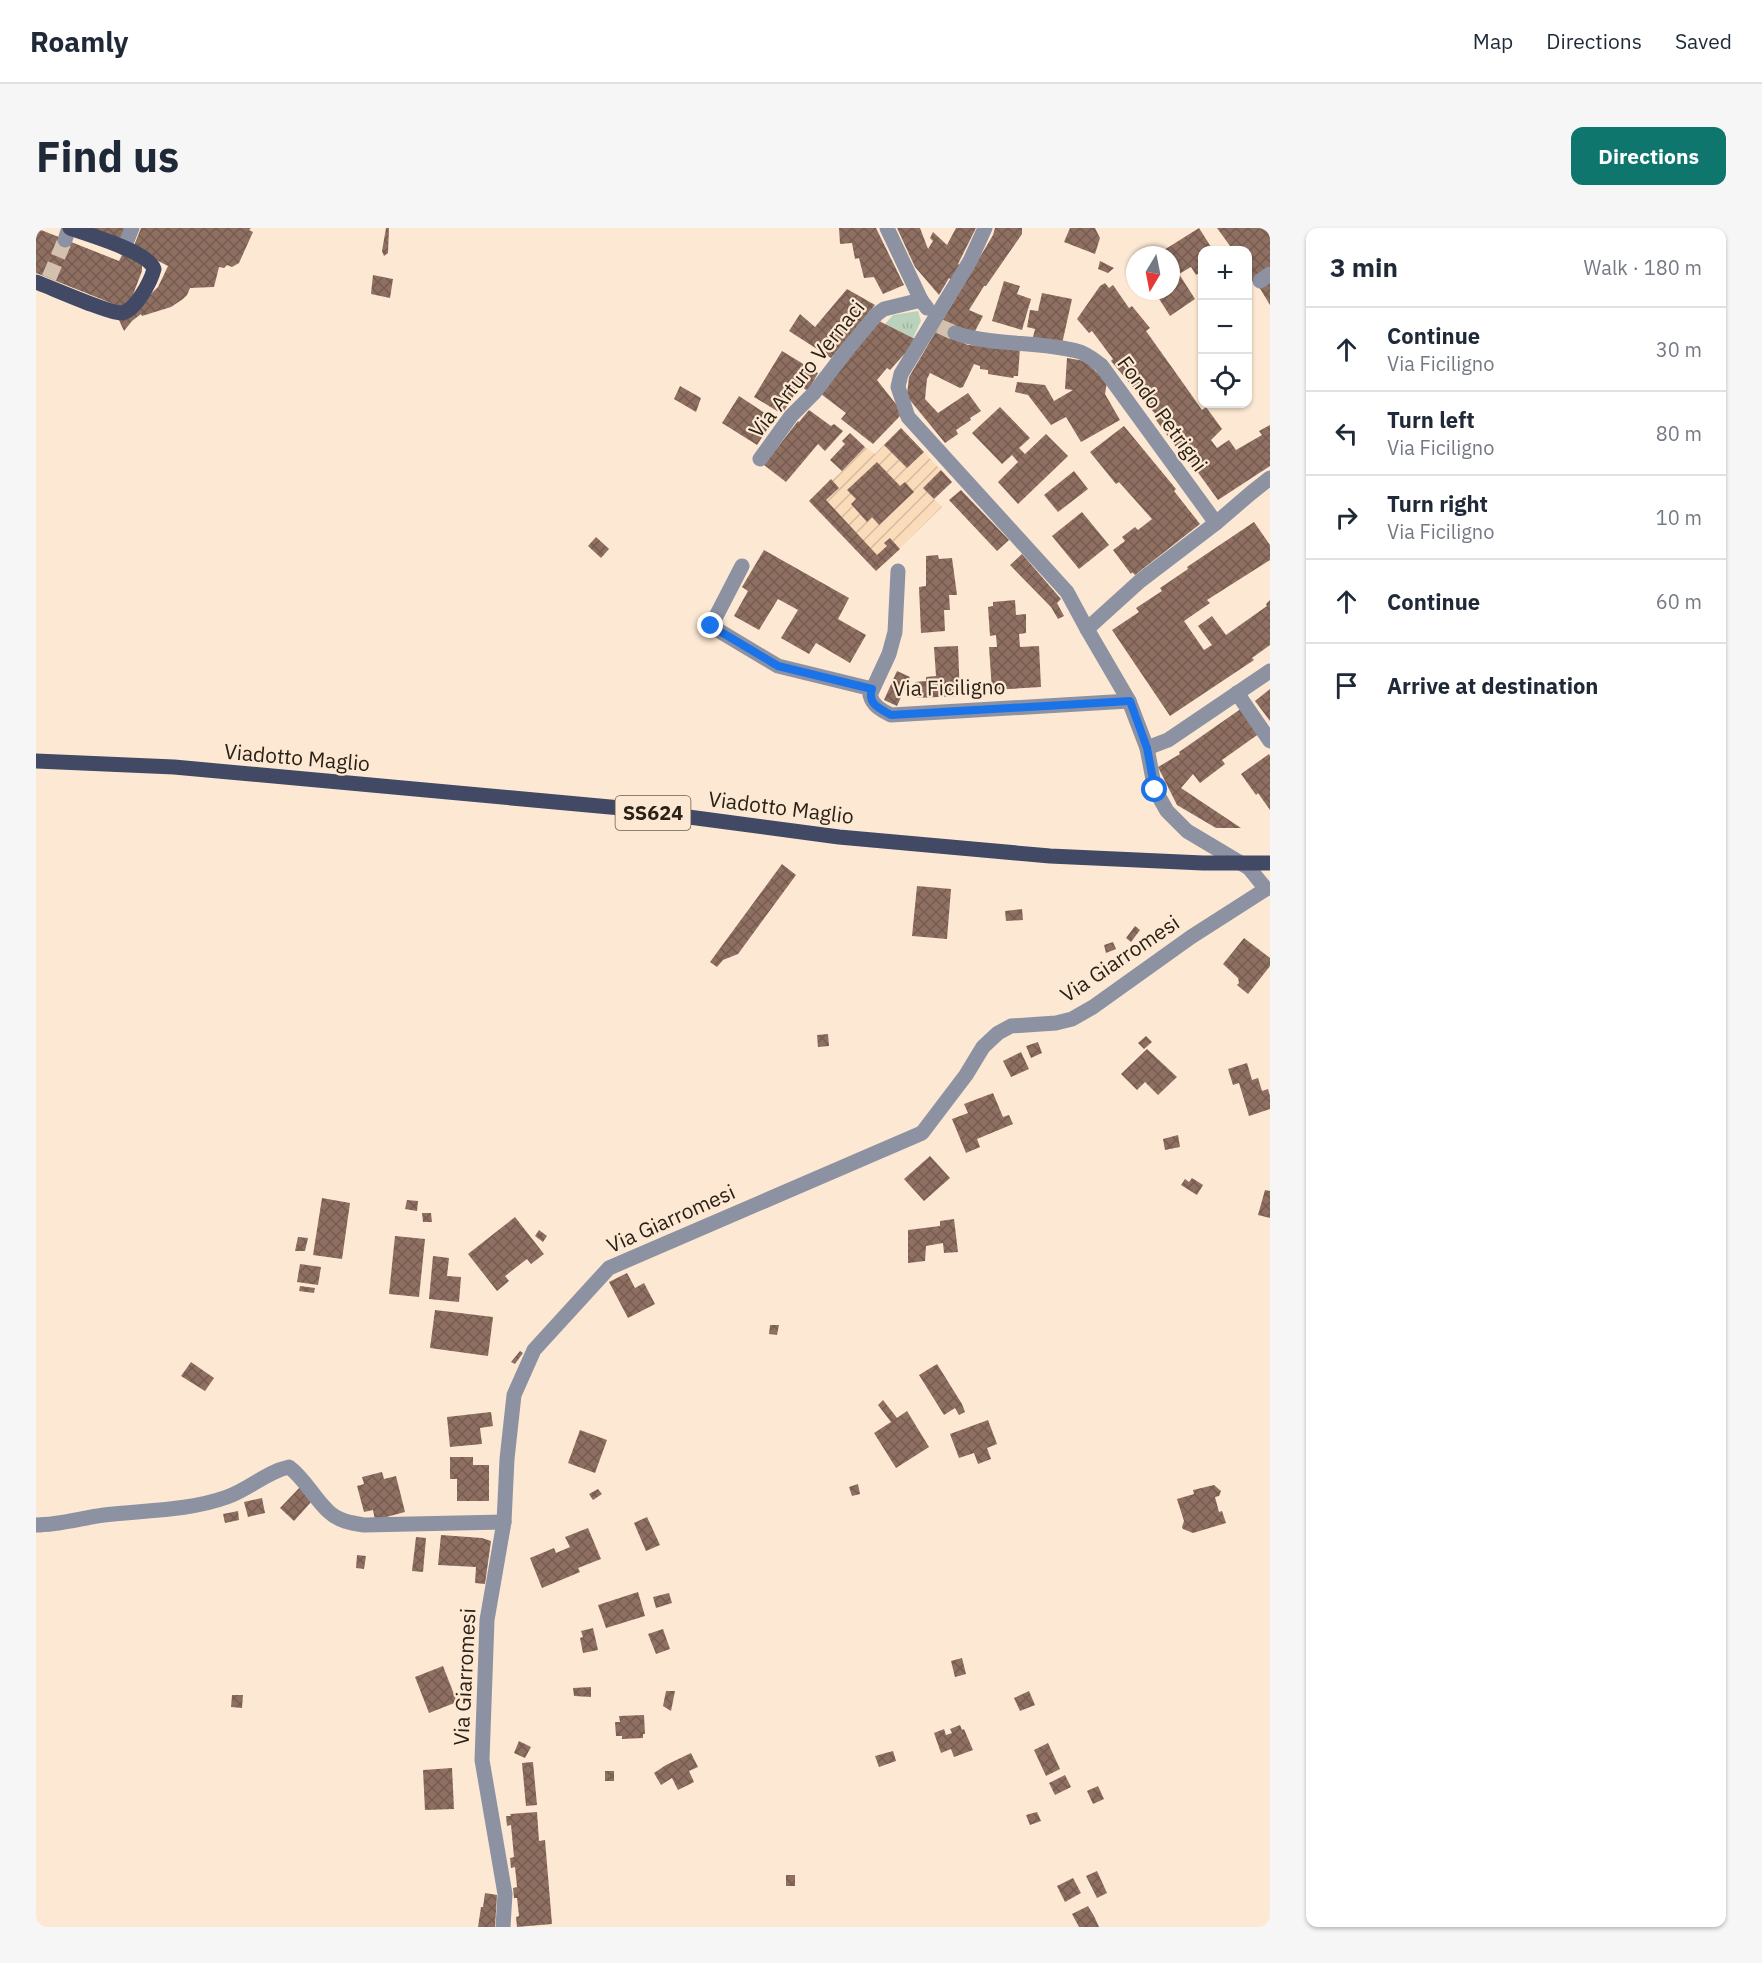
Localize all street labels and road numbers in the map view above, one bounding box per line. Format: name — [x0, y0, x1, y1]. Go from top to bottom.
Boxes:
street label: Via Arturo Vernaci — [742, 294, 870, 443]
street label: Fondo Petrigni — [1111, 350, 1214, 477]
street label: Via Ficiligno — [892, 672, 1006, 702]
street label: Viadotto Maglio — [223, 737, 371, 777]
street label: Viadotto Maglio — [707, 784, 856, 830]
road number: SS624 — [616, 796, 690, 830]
street label: Via Giarromesi — [1055, 908, 1184, 1008]
street label: Via Giarromesi — [602, 1177, 739, 1259]
street label: Via Giarromesi — [446, 1607, 482, 1746]

